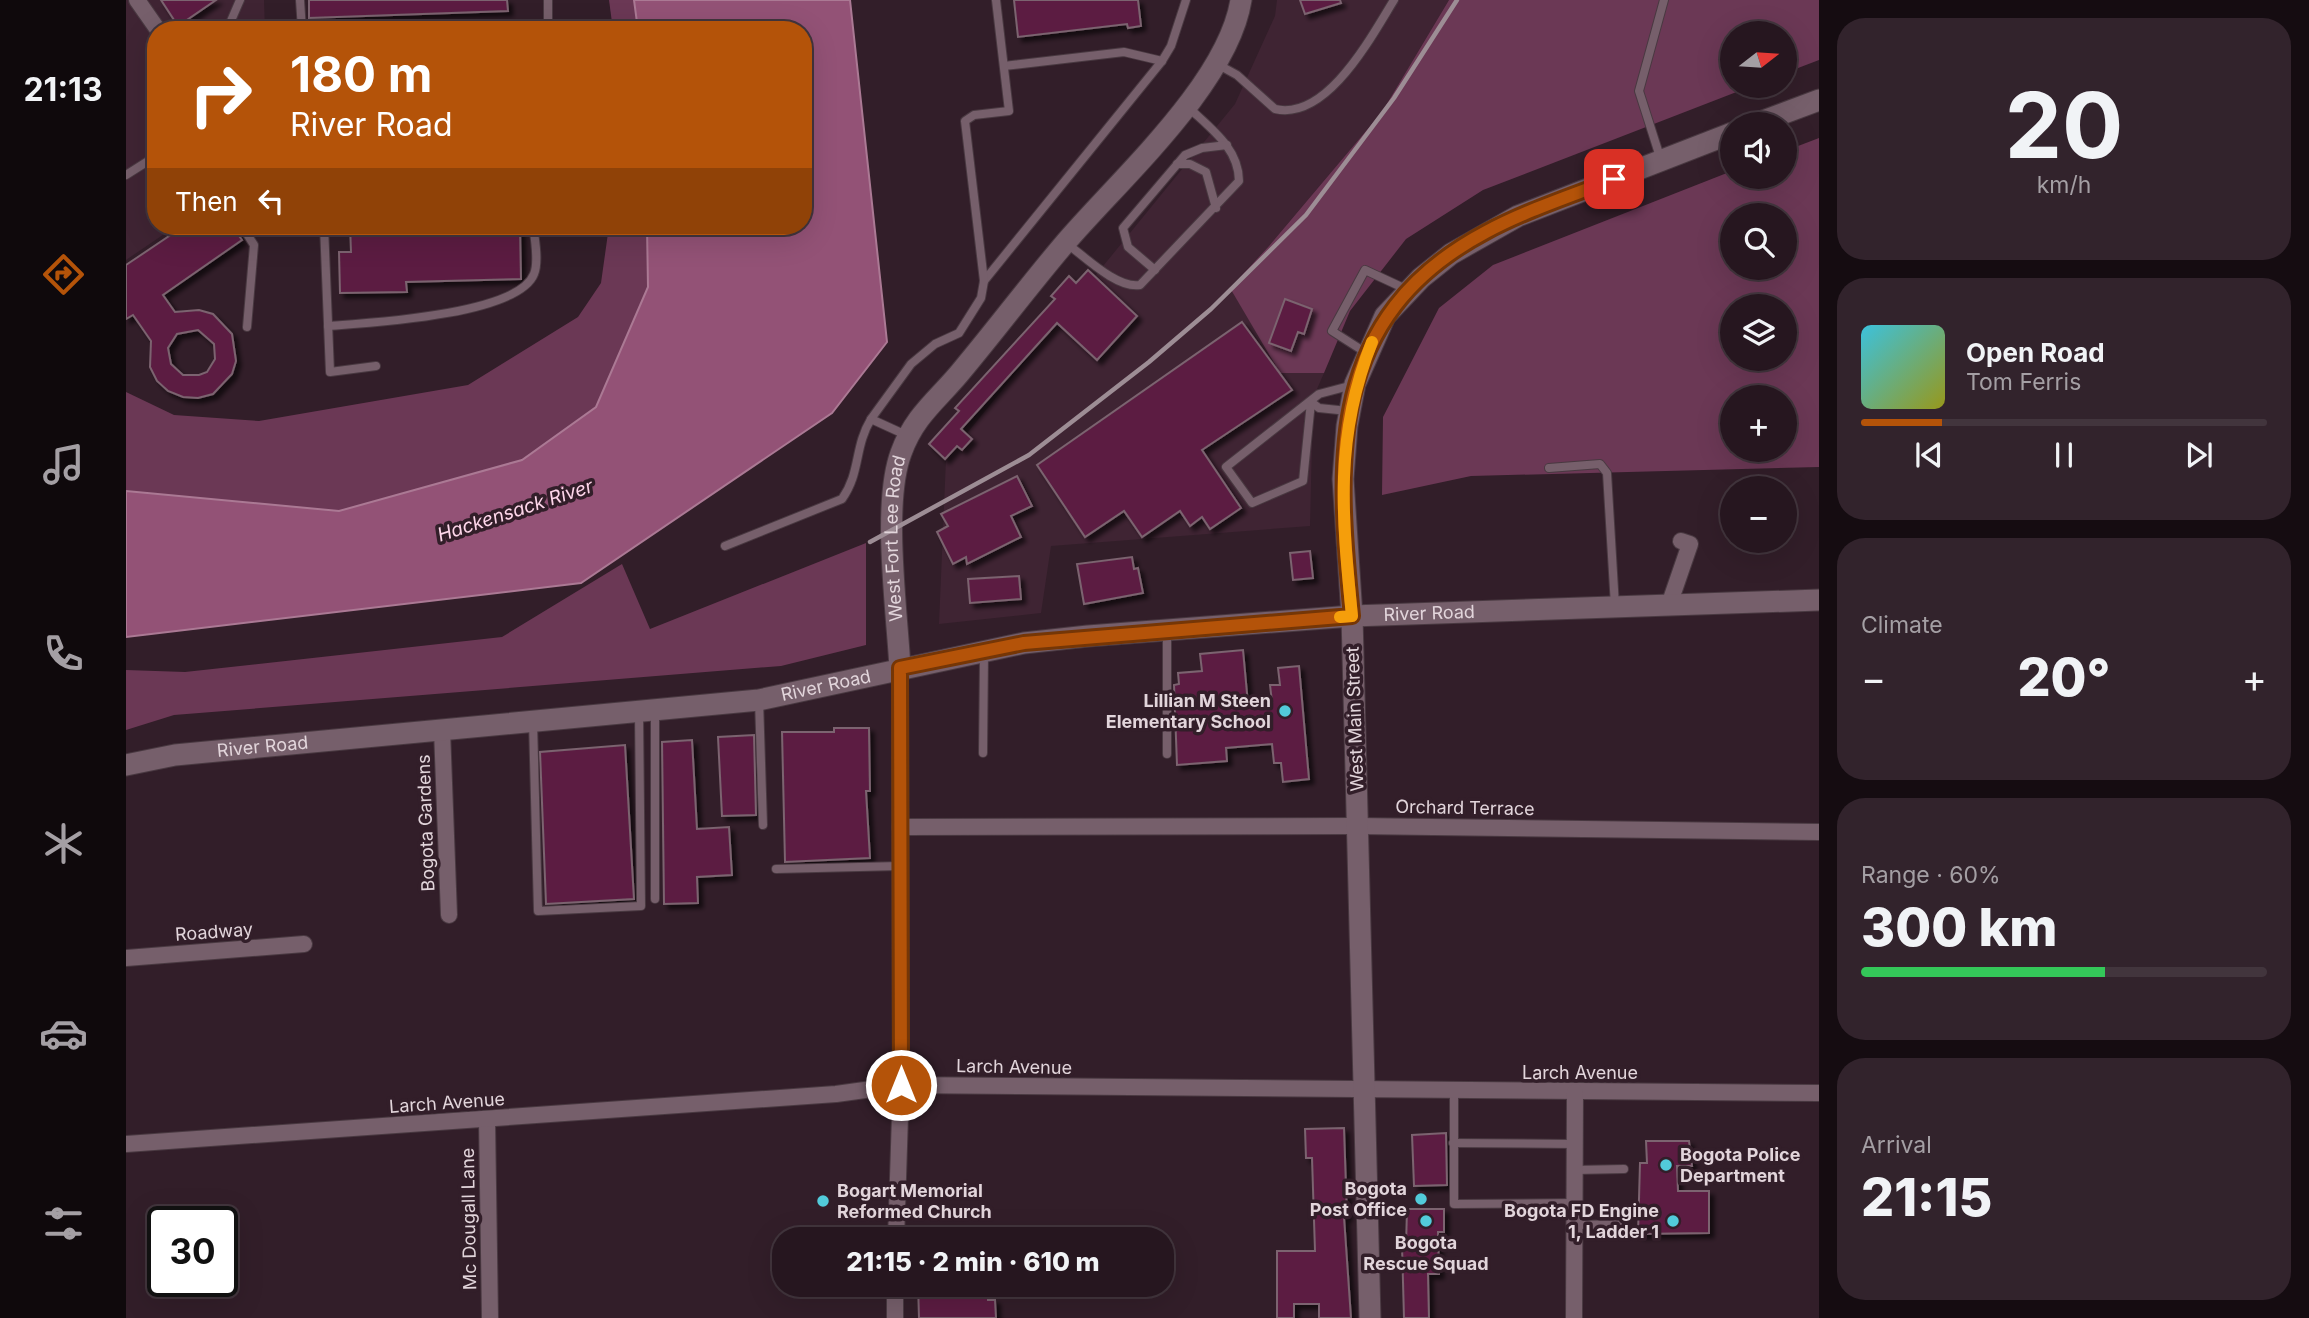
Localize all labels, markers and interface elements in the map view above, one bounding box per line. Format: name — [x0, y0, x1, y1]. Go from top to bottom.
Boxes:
north arrow — [1720, 21, 1797, 98]
map controls — [1720, 21, 1797, 553]
text: 180 m — [290, 45, 432, 104]
icon: right — [175, 49, 266, 140]
text: 21:13 — [23, 70, 103, 109]
text: 20 — [2005, 70, 2123, 180]
text: River Road — [290, 105, 453, 144]
button: sound — [1720, 112, 1797, 189]
pin — [1584, 149, 1644, 209]
icon: arrive — [1595, 160, 1633, 198]
text: km/h — [2037, 171, 2091, 199]
icon: left — [252, 182, 290, 220]
text: Then — [175, 186, 238, 217]
button: search — [1720, 203, 1797, 280]
icon: directions — [39, 250, 88, 299]
button: layers — [1720, 294, 1797, 371]
text: Open Road — [1966, 337, 2105, 368]
text: Tom Ferris — [1966, 368, 2081, 396]
button: + — [1720, 385, 1797, 462]
icon: previous — [1910, 436, 1948, 474]
icon: pause — [2045, 436, 2083, 474]
icon: next — [2180, 436, 2218, 474]
icon: music — [39, 440, 88, 489]
street label: West Fort Lee Road — [881, 453, 909, 622]
water label: Hackensack River — [434, 474, 597, 547]
button: − — [1720, 476, 1797, 553]
street label: River Road — [1383, 601, 1475, 625]
text: Climate — [1861, 611, 1943, 639]
icon: phone — [39, 629, 88, 678]
street label: West Main Street — [1341, 646, 1368, 792]
text: 20° — [2017, 646, 2111, 709]
text: − — [1861, 655, 1886, 701]
text: + — [2242, 655, 2267, 701]
street label: River Road — [779, 665, 873, 705]
place label: Lillian M Steen Elementary School — [1106, 690, 1271, 732]
marker: Lillian M Steen Elementary School — [1277, 703, 1293, 719]
street label: River Road — [216, 732, 309, 761]
street label: Bogota Gardens — [413, 754, 438, 892]
street label: Orchard Terrace — [1395, 796, 1535, 819]
icon: climate — [39, 819, 88, 868]
text: Range · 60% — [1861, 861, 2001, 889]
text: 300 km — [1861, 896, 2058, 959]
street label: Roadway — [174, 918, 254, 945]
icon: car — [39, 1009, 88, 1058]
position arrow — [864, 1048, 938, 1122]
street label: Larch Avenue — [956, 1055, 1072, 1078]
street label: Larch Avenue — [1522, 1062, 1638, 1083]
street label: Larch Avenue — [388, 1088, 506, 1117]
text: Arrival — [1861, 1131, 1932, 1159]
place label: Bogota Police Department — [1680, 1144, 1801, 1186]
street label: Mc Dougall Lane — [457, 1148, 480, 1290]
marker: Bogota Police Department — [1658, 1157, 1674, 1173]
text: 21:15 — [1861, 1166, 1992, 1229]
place label: Bogota Post Office — [1310, 1178, 1407, 1220]
place label: Bogart Memorial Reformed Church — [837, 1180, 992, 1222]
marker: Bogota Post Office — [1413, 1191, 1429, 1207]
marker: Bogart Memorial Reformed Church — [815, 1193, 831, 1209]
icon: filters — [39, 1199, 88, 1248]
place label: Bogota FD Engine 1, Ladder 1 — [1504, 1200, 1659, 1242]
speed limit sign: 30 — [147, 1206, 238, 1297]
marker: Bogota Rescue Squad — [1418, 1213, 1434, 1229]
marker: Bogota FD Engine 1, Ladder 1 — [1665, 1213, 1681, 1229]
place label: Bogota Rescue Squad — [1363, 1232, 1489, 1274]
text: 21:15 · 2 min · 610 m — [846, 1246, 1100, 1277]

